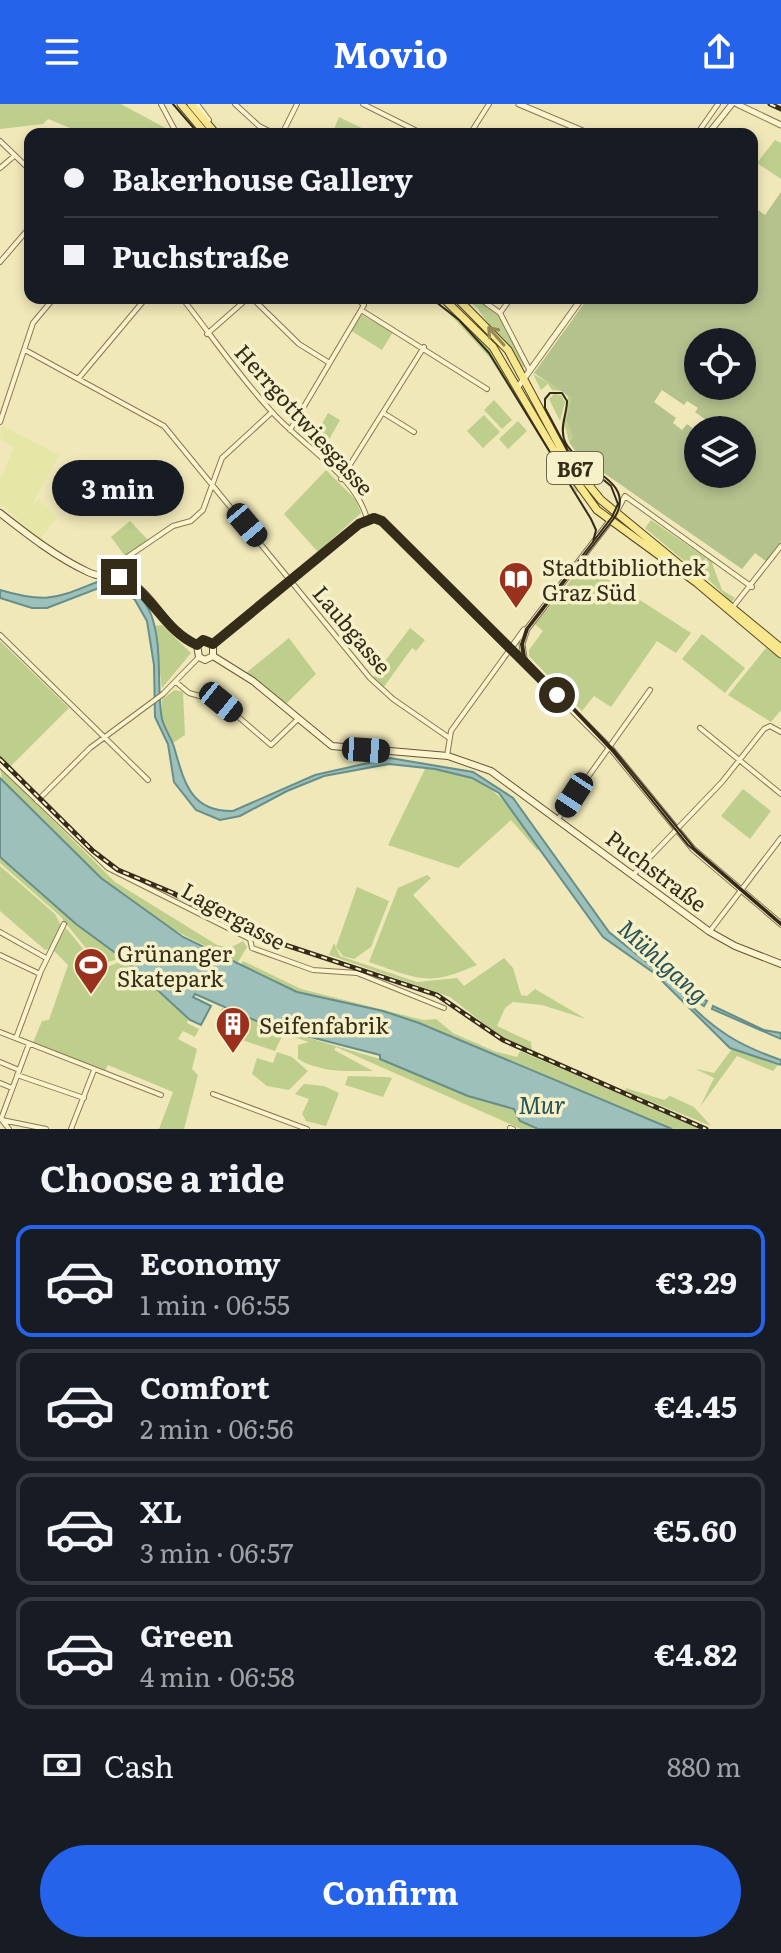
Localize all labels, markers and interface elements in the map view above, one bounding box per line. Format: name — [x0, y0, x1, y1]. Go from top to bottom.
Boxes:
text: Movio — [333, 26, 448, 79]
icon: menu — [40, 30, 84, 74]
icon: share — [697, 30, 741, 74]
text: Bakerhouse Gallery — [112, 156, 413, 200]
text: Puchstraße — [112, 233, 289, 277]
one-way arrow — [487, 326, 505, 346]
map controls — [684, 328, 756, 488]
button: locate — [684, 328, 756, 400]
street label: Herrgottwiesgasse — [228, 336, 382, 502]
button: layers — [684, 416, 756, 488]
road number: B67 — [547, 452, 603, 484]
callout: 3 min — [53, 461, 185, 517]
text: 3 min — [81, 468, 155, 507]
car — [222, 499, 272, 551]
place label: Stadtbibliothek Graz Süd — [542, 550, 706, 608]
route end — [101, 559, 137, 595]
library icon: Stadtbibliothek Graz Süd — [497, 560, 535, 610]
street label: Laubgasse — [306, 577, 400, 681]
route start — [539, 677, 575, 713]
car — [195, 678, 247, 726]
car — [341, 736, 391, 764]
car — [551, 768, 597, 822]
street label: Puchstraße — [600, 821, 714, 919]
street label: Lagergasse — [176, 873, 292, 957]
water label: Mühlgang — [611, 910, 717, 1010]
place label: Grünanger Skatepark — [117, 936, 233, 994]
sports icon: Grünanger Skatepark — [72, 946, 110, 996]
building icon: Seifenfabrik — [214, 1005, 252, 1055]
place label: Seifenfabrik — [259, 1008, 389, 1041]
water label: Mur — [518, 1086, 566, 1121]
text: Choose a ride — [40, 1150, 285, 1203]
text: Economy — [140, 1240, 280, 1284]
icon: car — [44, 1245, 116, 1317]
text: €3.29 — [656, 1259, 737, 1303]
text: 1 min · 06:55 — [140, 1284, 290, 1323]
text: Comfort — [140, 1364, 270, 1408]
icon: car — [44, 1369, 116, 1441]
text: €4.45 — [655, 1383, 737, 1427]
text: 2 min · 06:56 — [140, 1408, 293, 1447]
text: XL — [140, 1488, 182, 1532]
icon: car — [44, 1493, 116, 1565]
text: €5.60 — [654, 1507, 737, 1551]
text: 3 min · 06:57 — [140, 1532, 293, 1571]
text: Green — [140, 1612, 233, 1656]
icon: car — [44, 1617, 116, 1689]
text: €4.82 — [655, 1631, 737, 1675]
text: 4 min · 06:58 — [140, 1656, 295, 1695]
icon: cash — [40, 1743, 84, 1787]
text: Cash — [104, 1743, 174, 1787]
text: 880 m — [667, 1746, 741, 1785]
button: Confirm — [40, 1845, 741, 1937]

